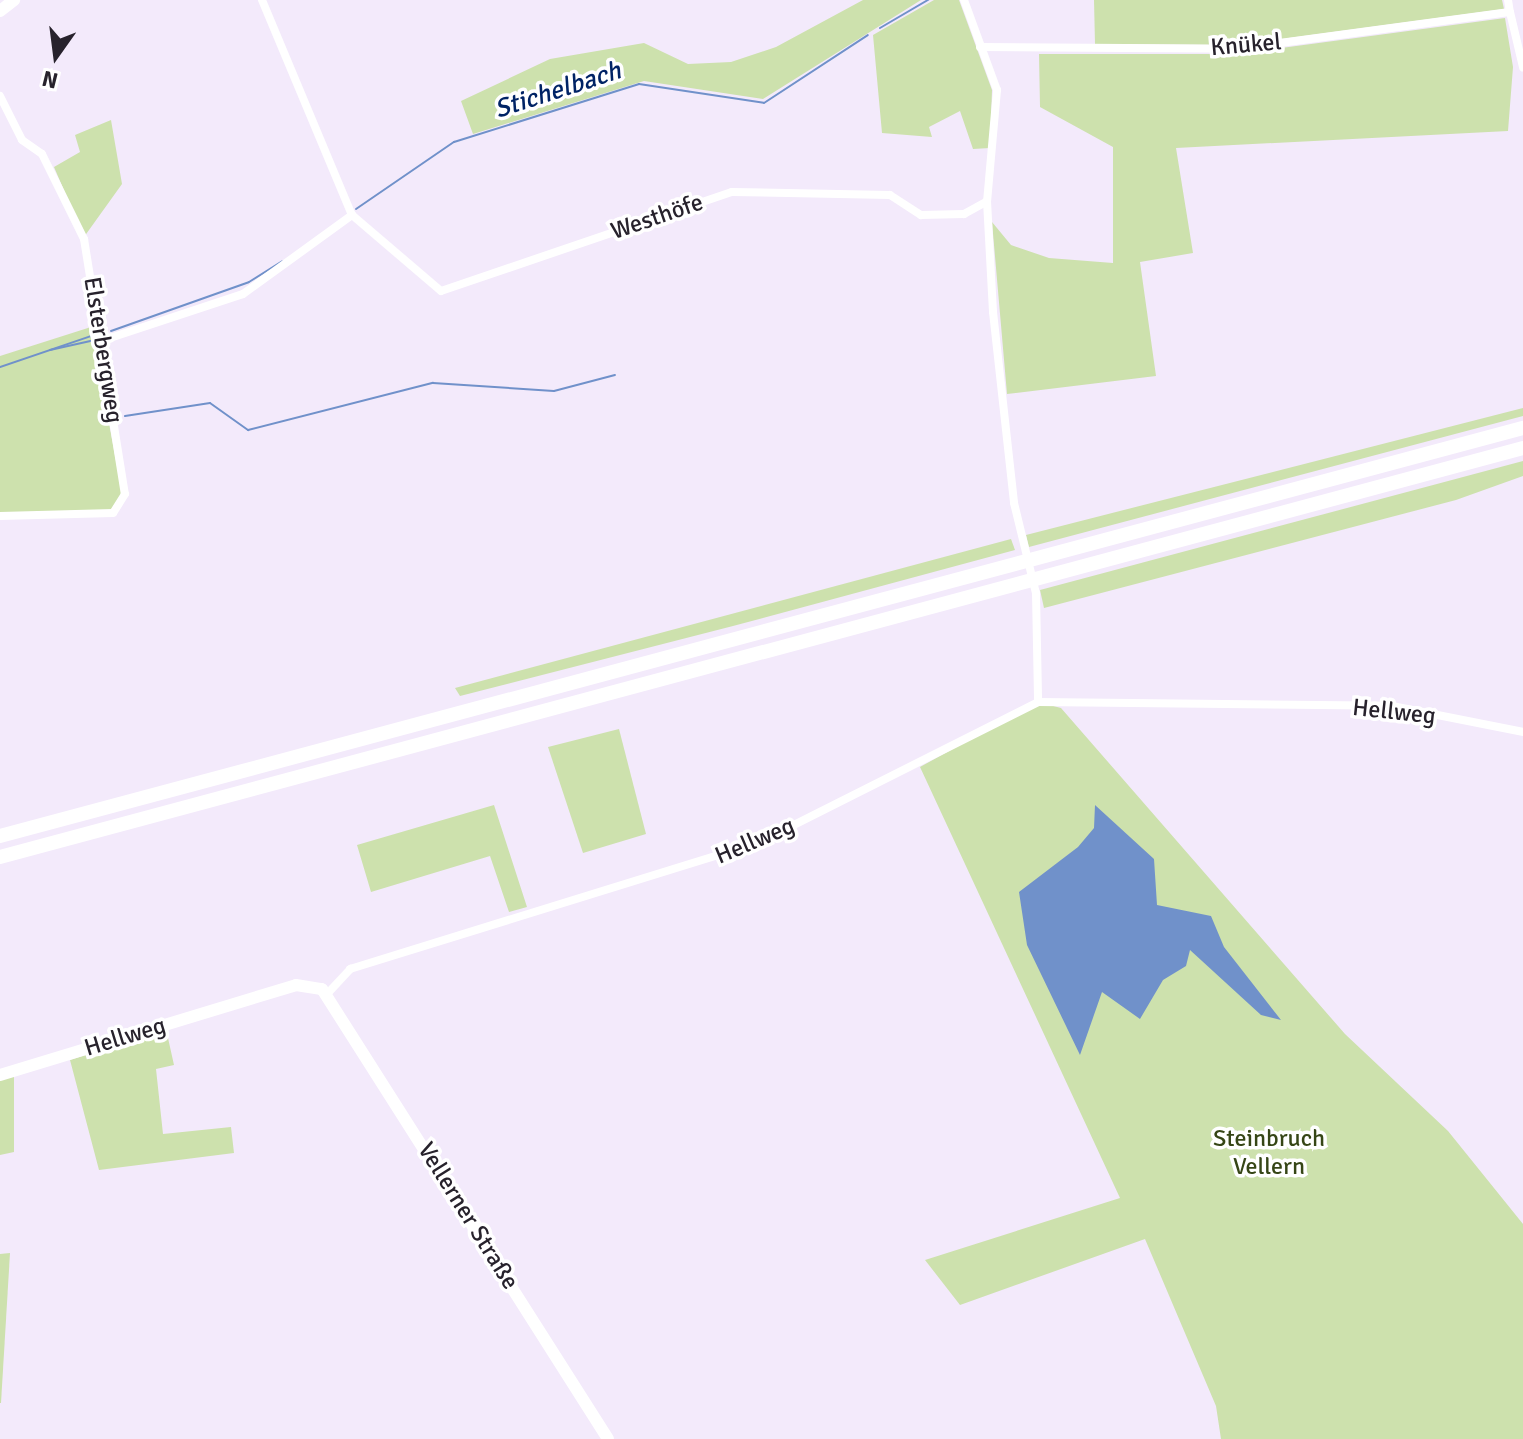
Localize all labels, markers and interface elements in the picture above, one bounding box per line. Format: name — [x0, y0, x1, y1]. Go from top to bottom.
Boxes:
north arrow — [16, 16, 96, 96]
street label: Knükel — [1209, 28, 1283, 62]
water label: Stichelbach — [491, 56, 625, 126]
text: N — [39, 65, 61, 95]
street label: Westhöfe — [607, 188, 707, 246]
street label: Elsterbergweg — [77, 275, 129, 425]
street label: Hellweg — [1351, 693, 1437, 731]
street label: Hellweg — [711, 811, 799, 871]
street label: Hellweg — [81, 1011, 169, 1063]
park label: Steinbruch Vellern — [1213, 1125, 1325, 1181]
street label: Vellerner Straße — [411, 1137, 525, 1295]

